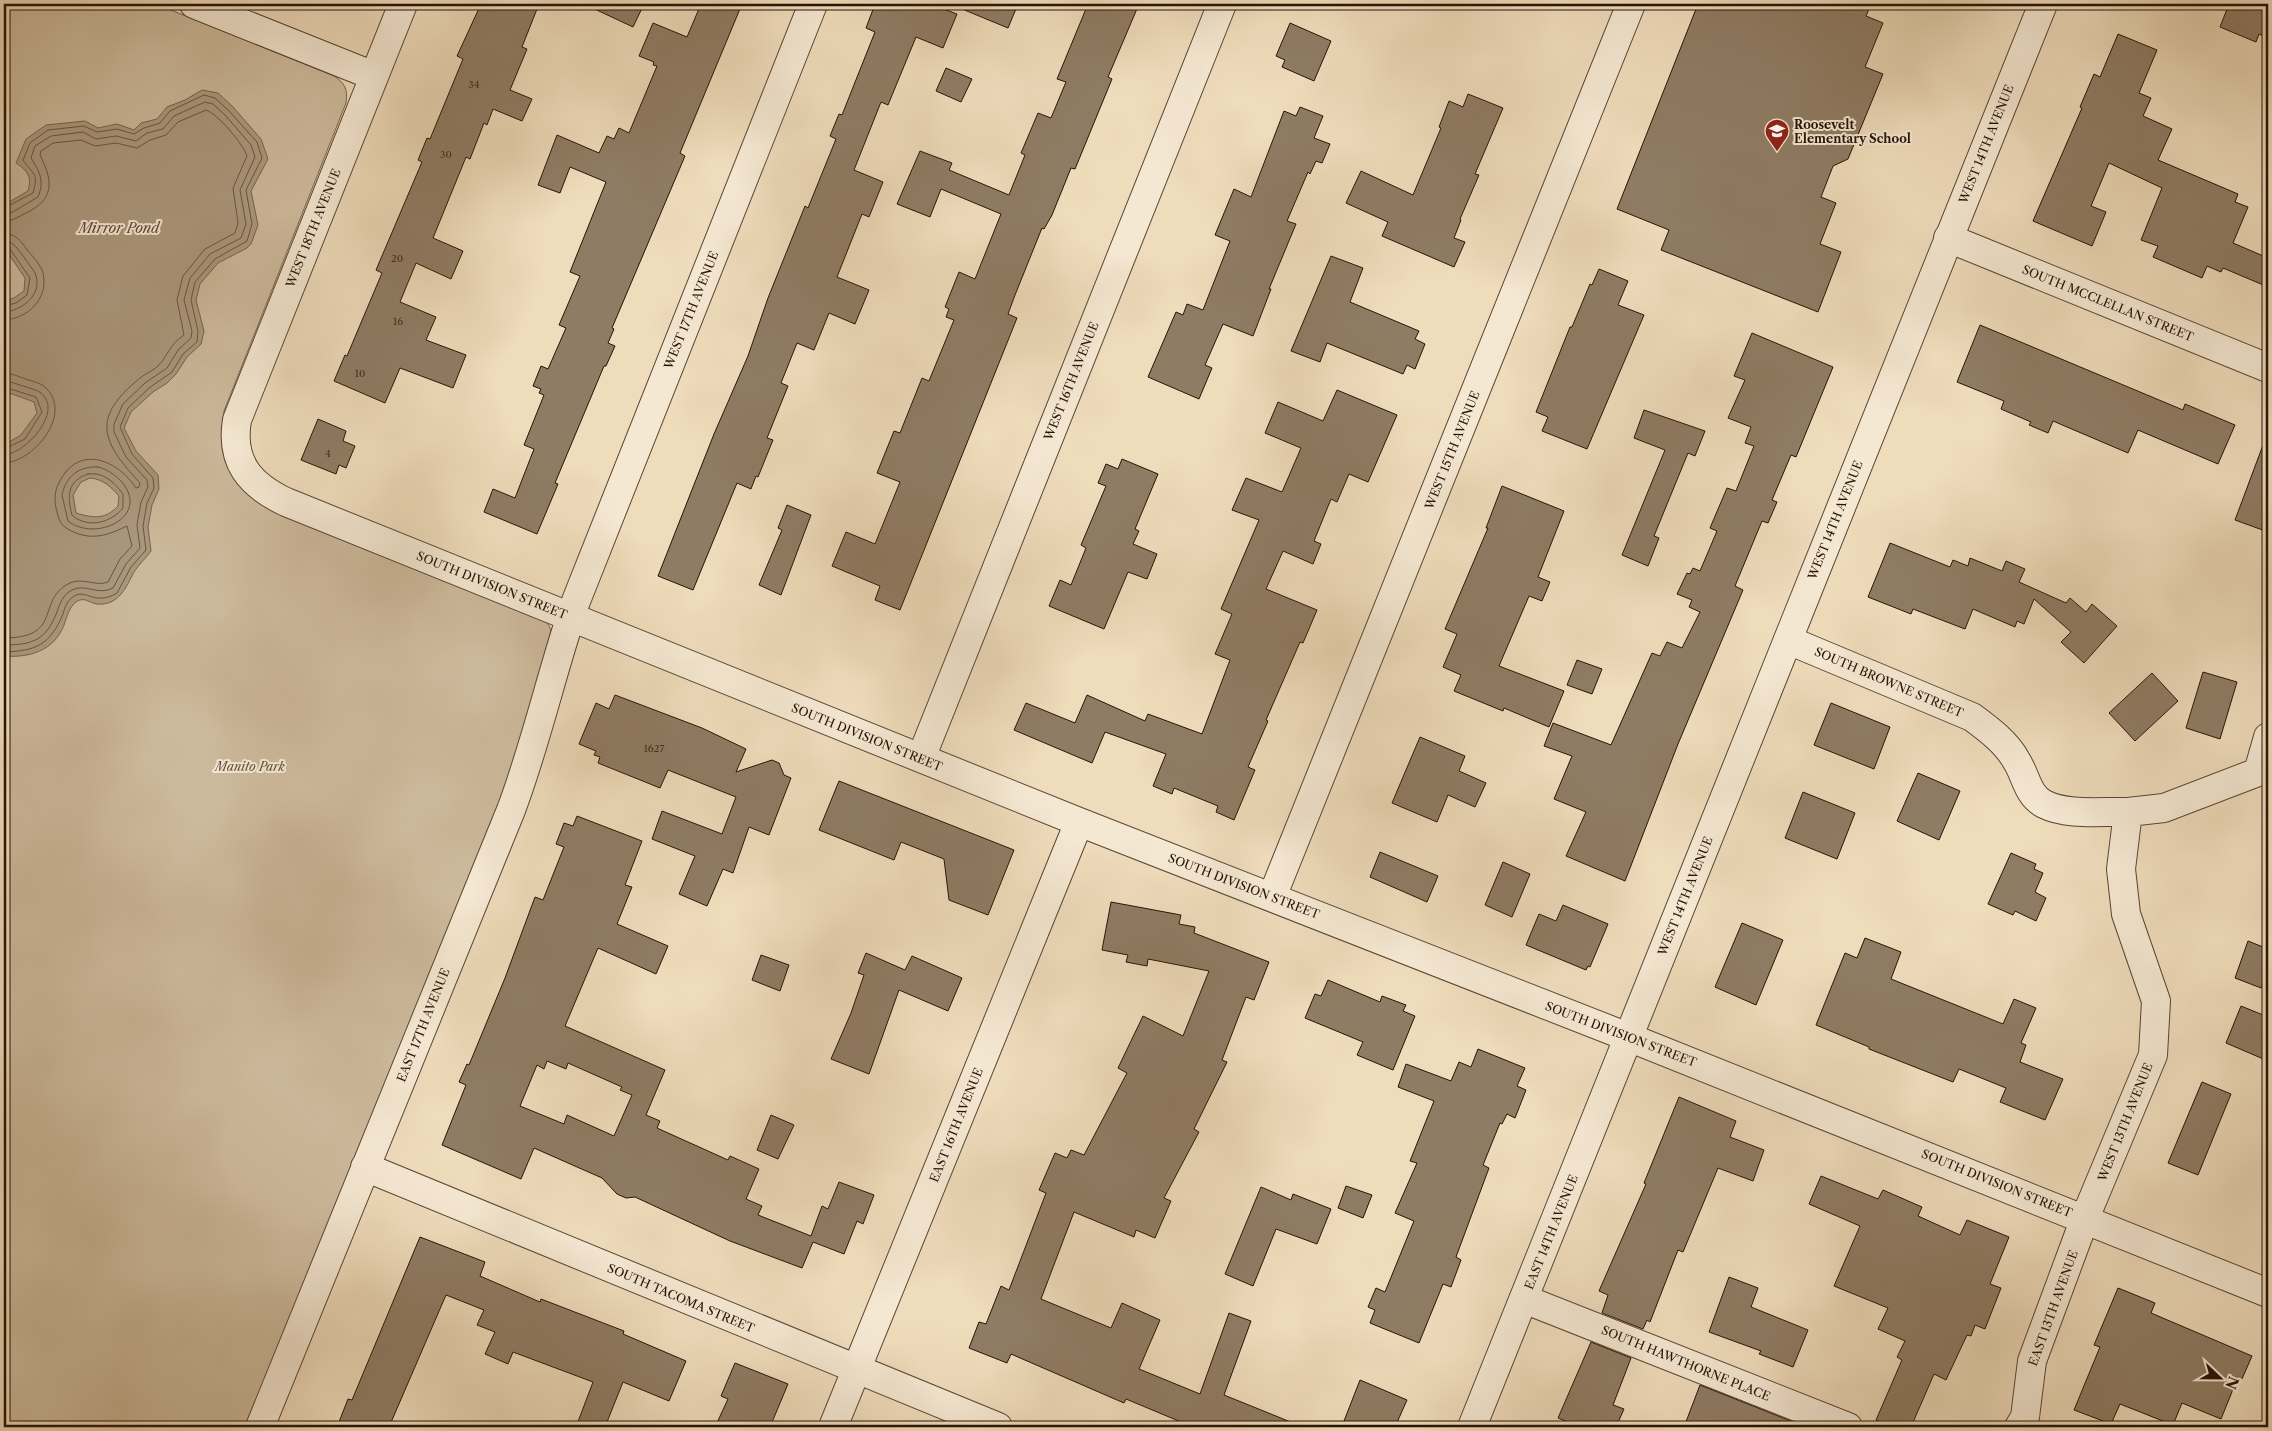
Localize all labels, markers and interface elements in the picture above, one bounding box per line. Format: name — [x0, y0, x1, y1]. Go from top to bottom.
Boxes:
house number: 34 — [468, 78, 480, 91]
street label: WEST 14TH AVENUE — [1955, 82, 2017, 206]
place label: Roosevelt Elementary School — [1794, 117, 1911, 146]
school or university icon: Roosevelt Elementary School — [1764, 118, 1790, 152]
house number: 30 — [440, 148, 452, 161]
street label: WEST 18TH AVENUE — [282, 166, 344, 291]
water label: Mirror Pond — [77, 219, 161, 237]
street label: WEST 17TH AVENUE — [660, 249, 721, 372]
house number: 20 — [391, 252, 403, 265]
street label: SOUTH MCCLELLAN STREET — [2020, 262, 2196, 344]
house number: 16 — [393, 315, 403, 328]
street label: WEST 16TH AVENUE — [1040, 320, 1102, 443]
house number: 10 — [355, 367, 365, 380]
street label: WEST 15TH AVENUE — [1421, 389, 1483, 512]
house number: 4 — [325, 447, 331, 460]
street label: WEST 14TH AVENUE — [1804, 458, 1866, 582]
street label: SOUTH DIVISION STREET — [414, 548, 570, 622]
street label: SOUTH BROWNE STREET — [1812, 644, 1966, 720]
street label: SOUTH DIVISION STREET — [789, 700, 945, 774]
house number: 1627 — [644, 742, 664, 755]
park label: Manito Park — [213, 759, 286, 774]
street label: WEST 14TH AVENUE — [1654, 834, 1716, 958]
street label: SOUTH DIVISION STREET — [1166, 850, 1322, 922]
street label: EAST 17TH AVENUE — [393, 966, 453, 1084]
street label: SOUTH DIVISION STREET — [1543, 998, 1699, 1070]
street label: WEST 13TH AVENUE — [2094, 1061, 2156, 1184]
street label: EAST 16TH AVENUE — [926, 1065, 986, 1185]
street label: SOUTH DIVISION STREET — [1919, 1146, 2075, 1220]
street label: EAST 14TH AVENUE — [1521, 1172, 1581, 1292]
street label: EAST 13TH AVENUE — [2025, 1248, 2081, 1368]
street label: SOUTH TACOMA STREET — [605, 1260, 757, 1336]
street label: SOUTH HAWTHORNE PLACE — [1599, 1322, 1773, 1404]
north arrow — [2194, 1354, 2244, 1404]
text: N — [2221, 1374, 2243, 1392]

